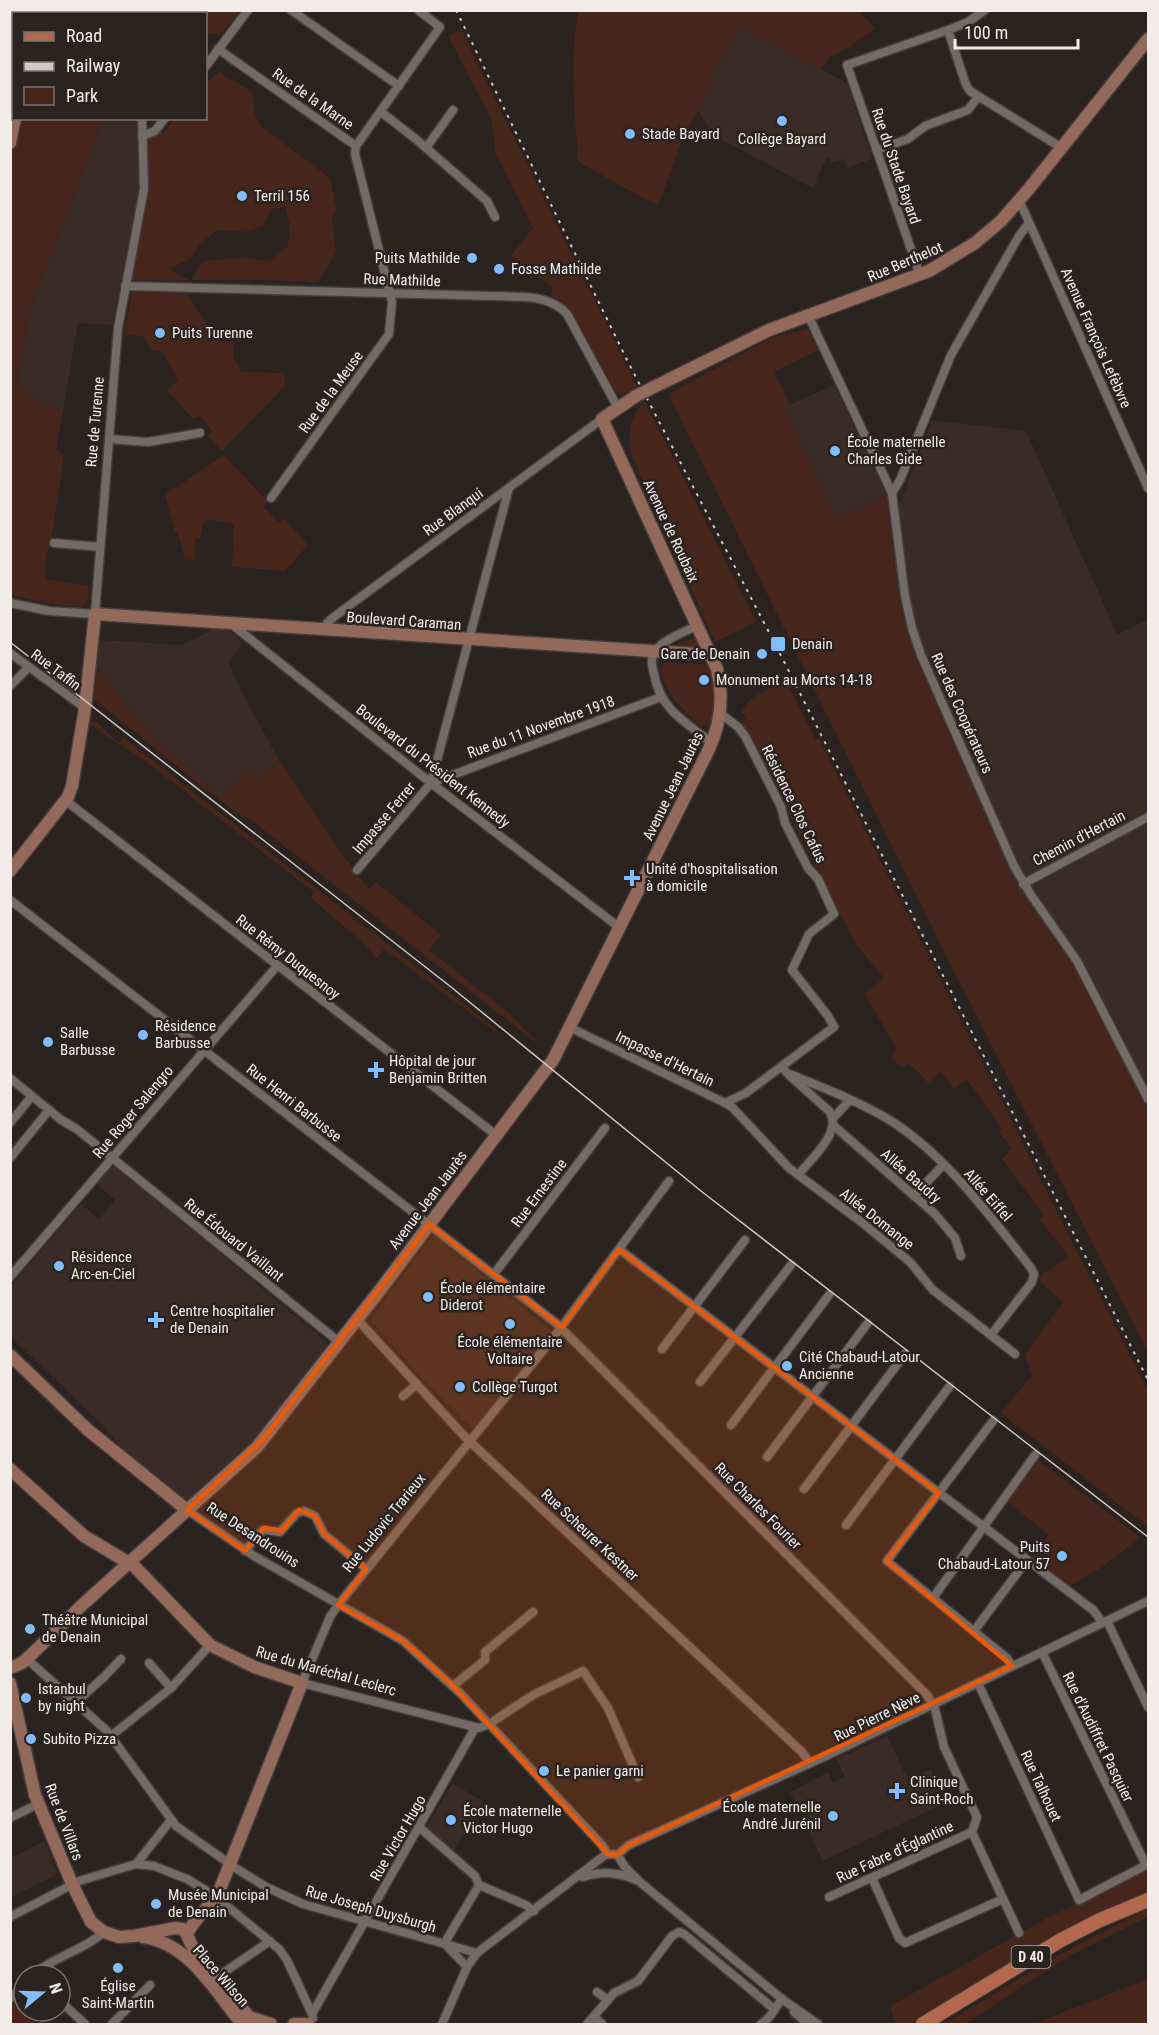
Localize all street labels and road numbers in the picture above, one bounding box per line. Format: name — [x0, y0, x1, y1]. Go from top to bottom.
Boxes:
street label: Rue de la Marne — [269, 64, 357, 134]
street label: Rue du Stade Bayard — [868, 106, 924, 226]
street label: Rue Berthelot — [865, 238, 945, 286]
street label: Avenue François Lefèbvre — [1057, 265, 1135, 411]
street label: Rue Mathilde — [363, 270, 441, 290]
street label: Rue de la Meuse — [295, 347, 367, 437]
street label: Rue de Turenne — [82, 376, 108, 468]
street label: Avenue de Roubaix — [639, 476, 703, 586]
street label: Rue Blanqui — [419, 484, 487, 540]
street label: Boulevard Caraman — [346, 608, 462, 634]
street label: Rue Taffin — [27, 645, 85, 695]
street label: Rue des Coopérateurs — [927, 650, 997, 776]
street label: Rue du 11 Novembre 1918 — [465, 692, 617, 762]
street label: Boulevard du Président Kennedy — [352, 700, 514, 832]
street label: Avenue Jean Jaurès — [639, 729, 707, 843]
street label: Résidence Clos Cafus — [758, 742, 830, 866]
street label: Impasse Ferrer — [349, 778, 420, 858]
street label: Chemin d'Hertain — [1030, 806, 1128, 870]
street label: Rue Rémy Duquesnoy — [232, 911, 344, 1003]
street label: Impasse d'Hertain — [613, 1027, 717, 1091]
street label: Rue Henri Barbusse — [243, 1060, 345, 1146]
street label: Rue Roger Salengro — [89, 1062, 177, 1162]
street label: Allée Baudry — [877, 1145, 945, 1207]
street label: Avenue Jean Jaurès — [385, 1147, 471, 1253]
street label: Rue Ernestine — [507, 1155, 571, 1231]
street label: Allée Eiffel — [960, 1165, 1016, 1225]
street label: Allée Domange — [836, 1184, 918, 1254]
street label: Rue Édouard Vaillant — [181, 1195, 287, 1285]
street label: Rue Charles Fourier — [711, 1459, 805, 1553]
street label: Rue Ludovic Trarieux — [339, 1470, 430, 1576]
street label: Rue Scheurer Kestner — [538, 1485, 643, 1585]
street label: Rue Desandrouins — [203, 1498, 303, 1572]
street label: Rue du Maréchal Leclerc — [254, 1642, 398, 1700]
street label: Rue d'Audiffret Pasquier — [1059, 1669, 1138, 1805]
street label: Rue Pierre Nève — [831, 1688, 923, 1746]
street label: Rue Talhouet — [1017, 1748, 1065, 1824]
street label: Rue de Villars — [41, 1781, 87, 1863]
street label: Rue Victor Hugo — [366, 1792, 430, 1884]
street label: Rue Fabre d'Églantine — [834, 1817, 956, 1887]
street label: Rue Joseph Duysburgh — [304, 1882, 438, 1936]
street label: Place Wilson — [189, 1941, 253, 2011]
road number: D 40 — [1012, 1946, 1050, 1968]

